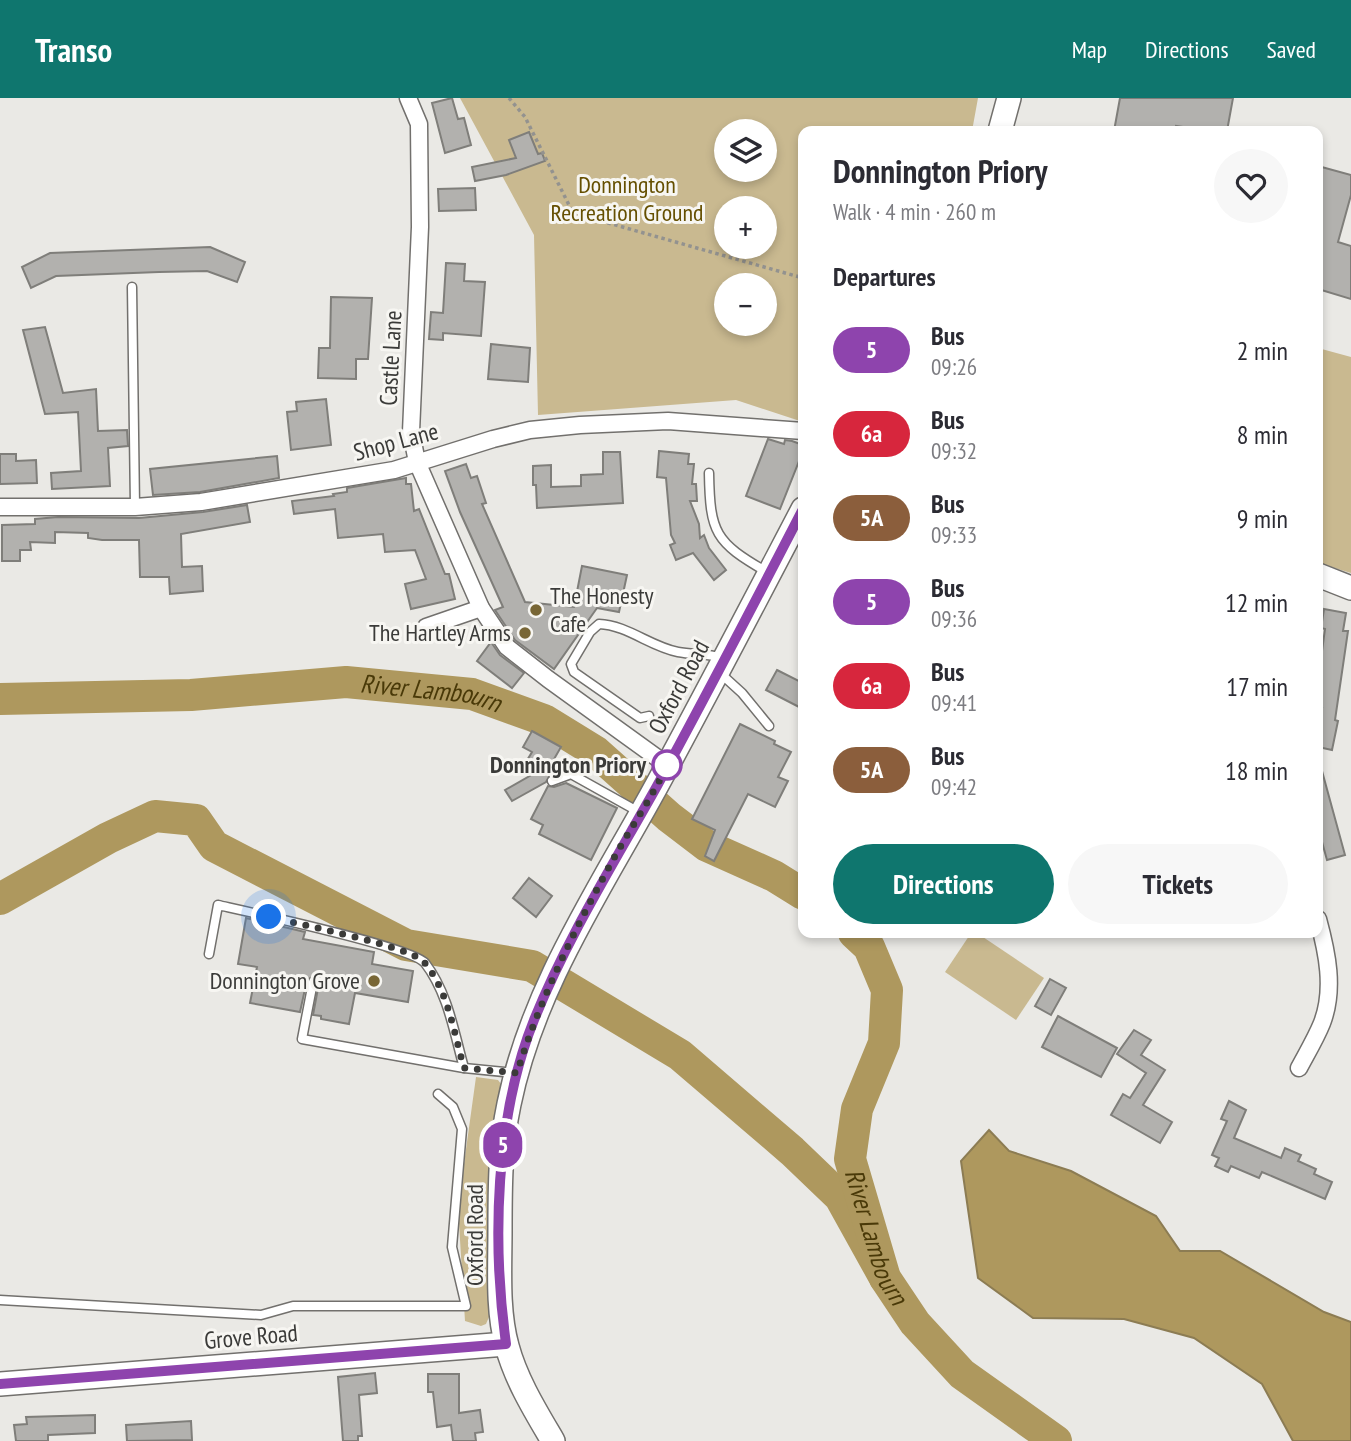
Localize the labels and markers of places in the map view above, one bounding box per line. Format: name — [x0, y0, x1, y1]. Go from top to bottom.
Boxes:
place label: The Honesty Cafe — [550, 580, 654, 639]
marker: The Honesty Cafe — [528, 602, 544, 618]
place label: The Hartley Arms — [369, 617, 511, 648]
marker: The Hartley Arms — [517, 625, 533, 641]
place label: Donnington Priory — [490, 749, 646, 780]
marker: Donnington Priory — [652, 750, 682, 780]
place label: Donnington Grove — [210, 965, 360, 996]
marker: Donnington Grove — [366, 973, 382, 989]

